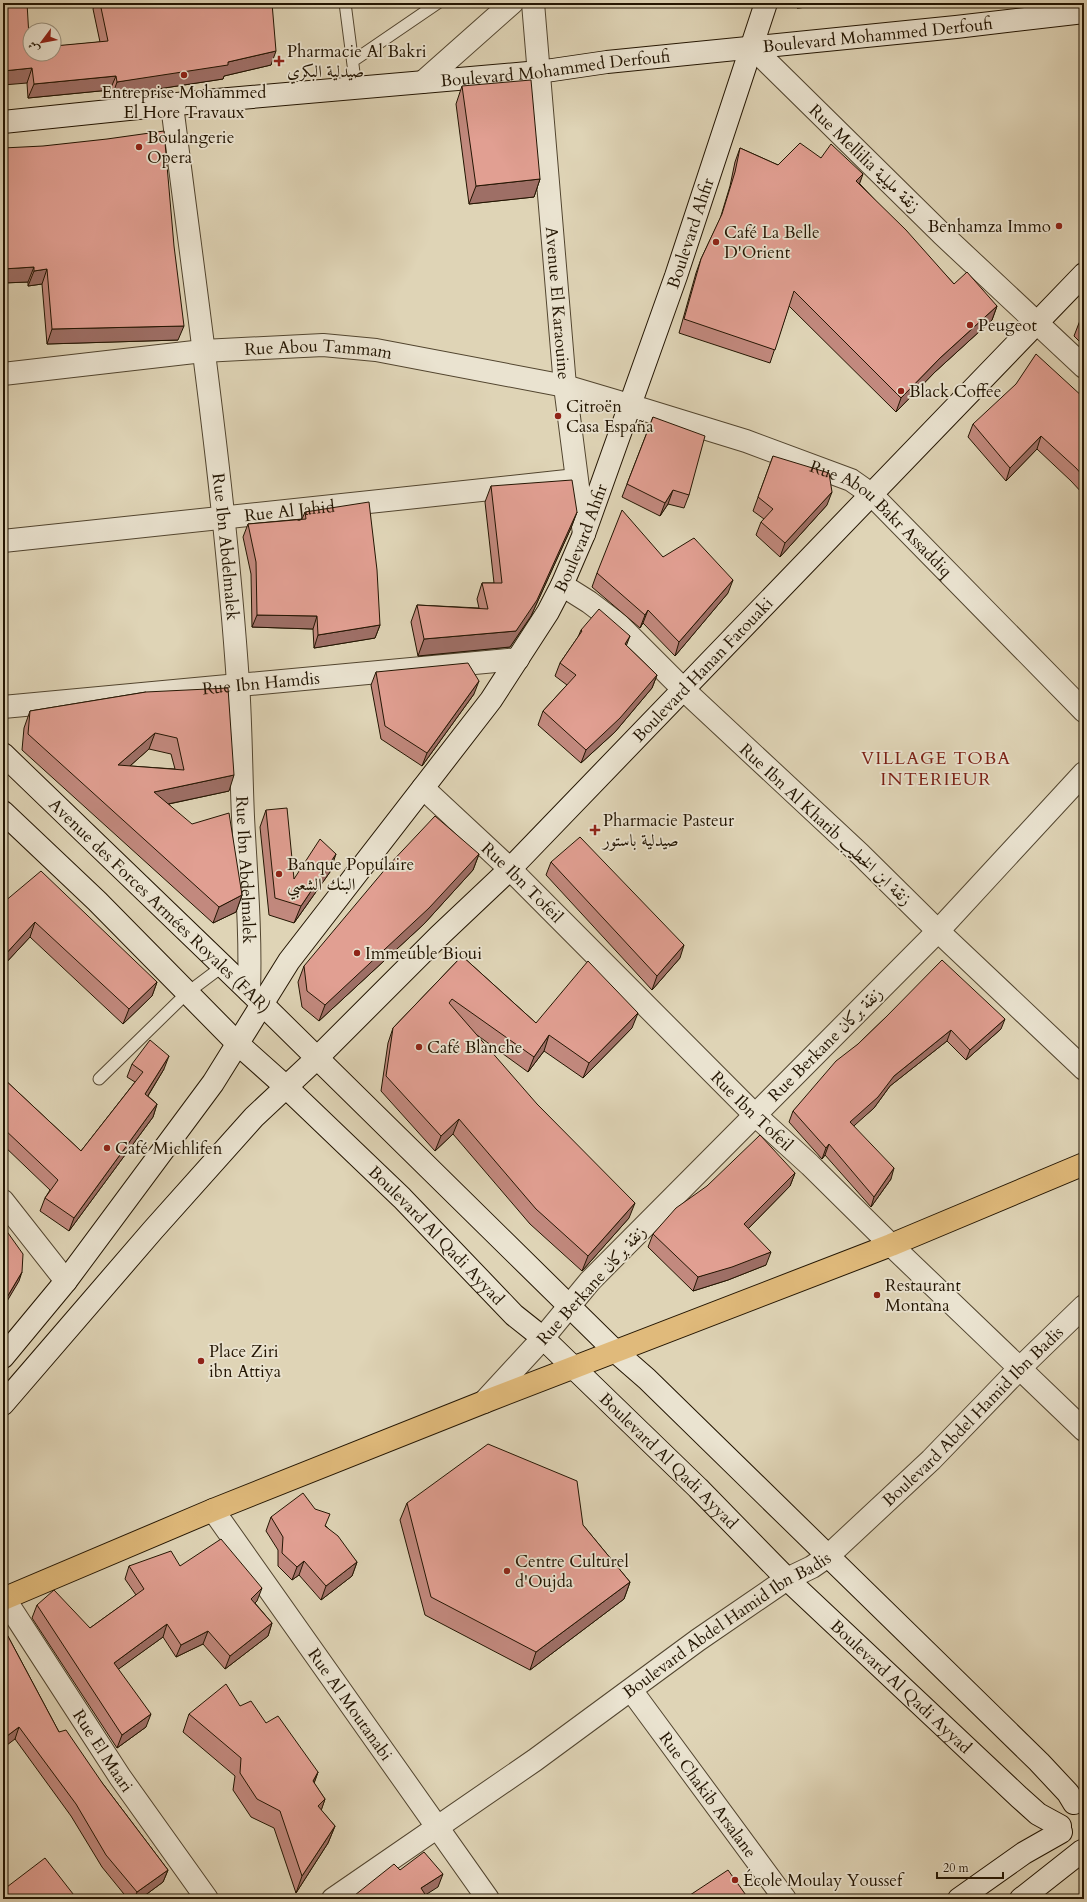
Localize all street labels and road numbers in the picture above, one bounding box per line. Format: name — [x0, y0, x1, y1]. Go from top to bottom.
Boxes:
street label: Boulevard Mohammed Derfoufi — [761, 12, 994, 58]
street label: Boulevard Mohammed Derfoufi — [440, 45, 672, 93]
street label: Rue Mellilia زنقة مليلية — [804, 99, 926, 218]
street label: Boulevard Ahfir — [661, 174, 720, 292]
street label: Avenue El Karaouine — [540, 226, 575, 380]
street label: Rue Abou Tammam — [244, 334, 395, 365]
street label: Rue Abou Bakr Assaddiq — [806, 455, 958, 583]
street label: Rue Ibn Abdelmalek — [207, 472, 244, 622]
street label: Boulevard Ahfir — [549, 480, 613, 597]
street label: Rue Al Jahid — [243, 495, 336, 527]
street label: Boulevard Hanan Fatouaki — [628, 592, 778, 747]
street label: Rue Ibn Hamdis — [201, 667, 321, 700]
street label: Rue Ibn Al Khatib زنقة ابن الخطيب — [734, 738, 917, 911]
street label: Avenue des Forces Armées Royales (FAR) — [44, 793, 276, 1018]
street label: Rue Ibn Abdelmalek — [230, 796, 260, 945]
street label: Rue Ibn Tofeil — [476, 837, 569, 928]
street label: Rue Berkane زنقة بركان — [763, 982, 888, 1107]
street label: Rue Ibn Tofeil — [705, 1066, 799, 1157]
street label: Boulevard Al Qadi Ayyad — [363, 1161, 509, 1310]
street label: Rue Berkane زنقة بركان — [532, 1221, 651, 1350]
street label: Boulevard Abdel Hamid Ibn Badis — [877, 1321, 1069, 1512]
street label: Boulevard Al Qadi Ayyad — [594, 1388, 743, 1534]
street label: Boulevard Abdel Hamid Ibn Badis — [618, 1546, 836, 1704]
street label: Boulevard Al Qadi Ayyad — [825, 1615, 977, 1759]
street label: Rue Al Moutanabi — [302, 1644, 398, 1766]
street label: Rue El Maari — [67, 1705, 138, 1797]
street label: Rue Chakib Arsalane — [654, 1727, 762, 1863]

